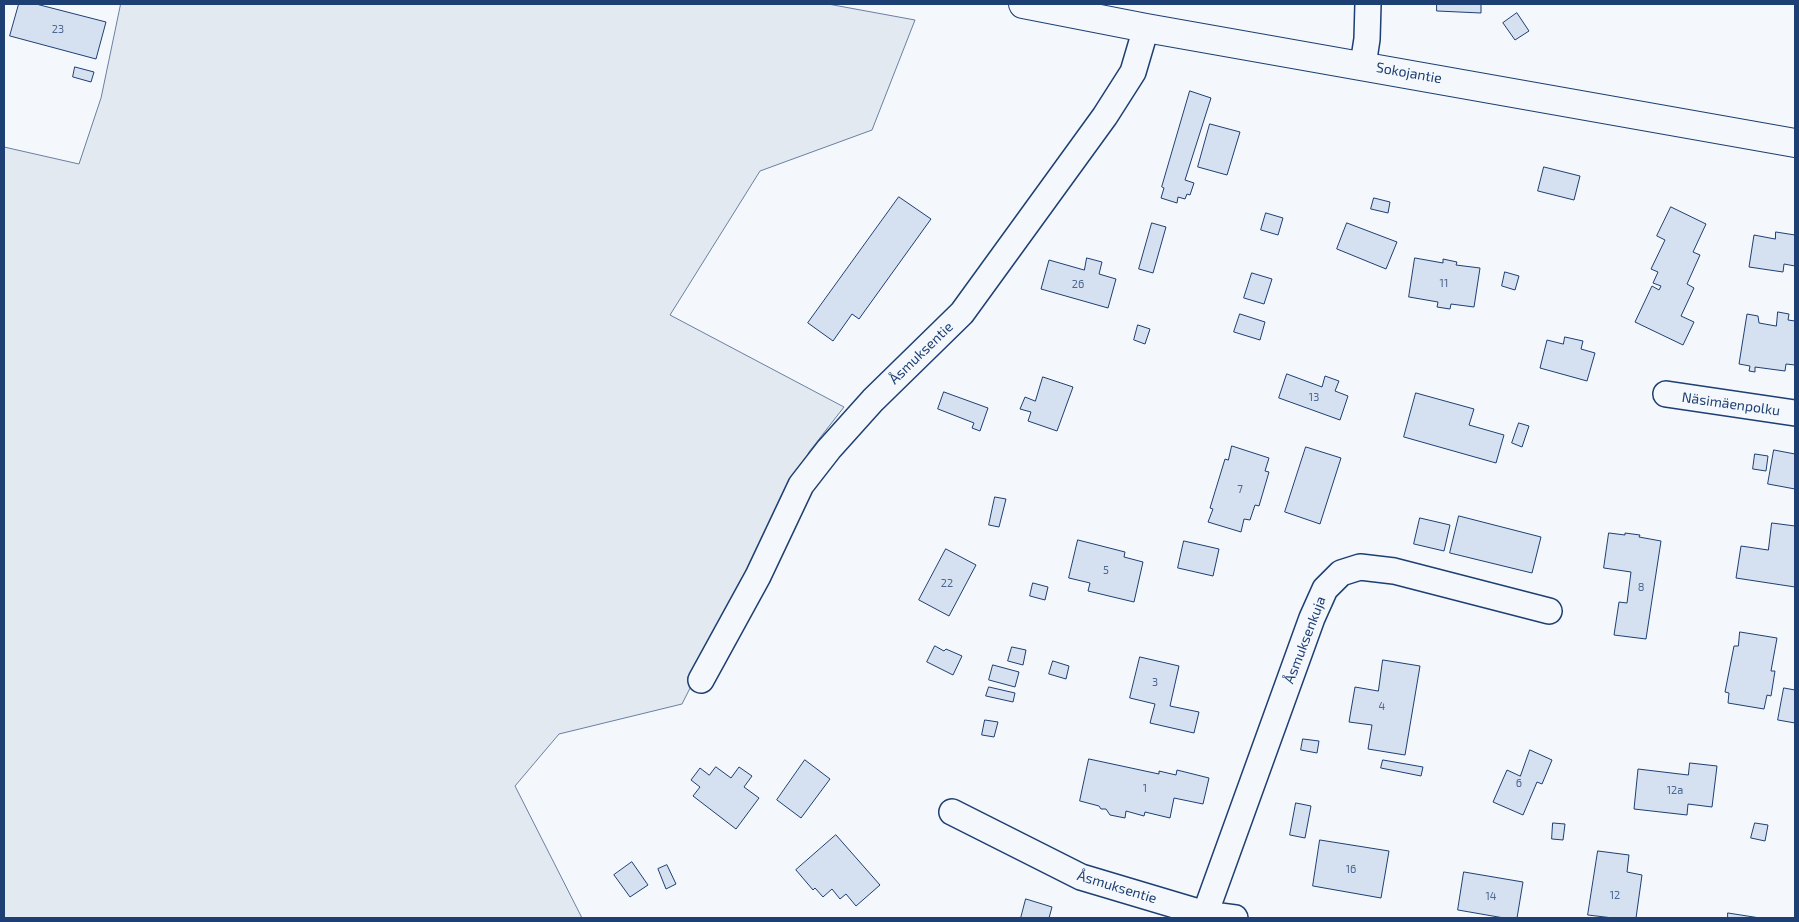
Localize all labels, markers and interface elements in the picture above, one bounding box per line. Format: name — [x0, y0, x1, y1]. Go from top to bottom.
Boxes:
house number: 23 — [52, 22, 64, 36]
street label: Sokojantie — [1375, 59, 1443, 87]
house number: 11 — [1440, 276, 1448, 290]
house number: 26 — [1072, 277, 1084, 291]
street label: Åsmuksentie — [886, 318, 956, 388]
street label: Näsimäenpolku — [1681, 389, 1781, 419]
house number: 13 — [1309, 390, 1319, 404]
house number: 7 — [1237, 482, 1243, 496]
house number: 5 — [1103, 563, 1109, 577]
house number: 22 — [941, 576, 953, 590]
house number: 8 — [1638, 580, 1644, 594]
street label: Åsmuksenkuja — [1281, 594, 1329, 686]
house number: 3 — [1152, 675, 1158, 689]
house number: 4 — [1379, 699, 1385, 713]
house number: 6 — [1516, 776, 1522, 790]
house number: 1 — [1143, 781, 1147, 795]
house number: 12a — [1667, 783, 1683, 797]
house number: 16 — [1346, 862, 1356, 876]
street label: Åsmuksentie — [1075, 867, 1159, 907]
house number: 12 — [1610, 888, 1620, 902]
house number: 14 — [1485, 889, 1497, 903]

